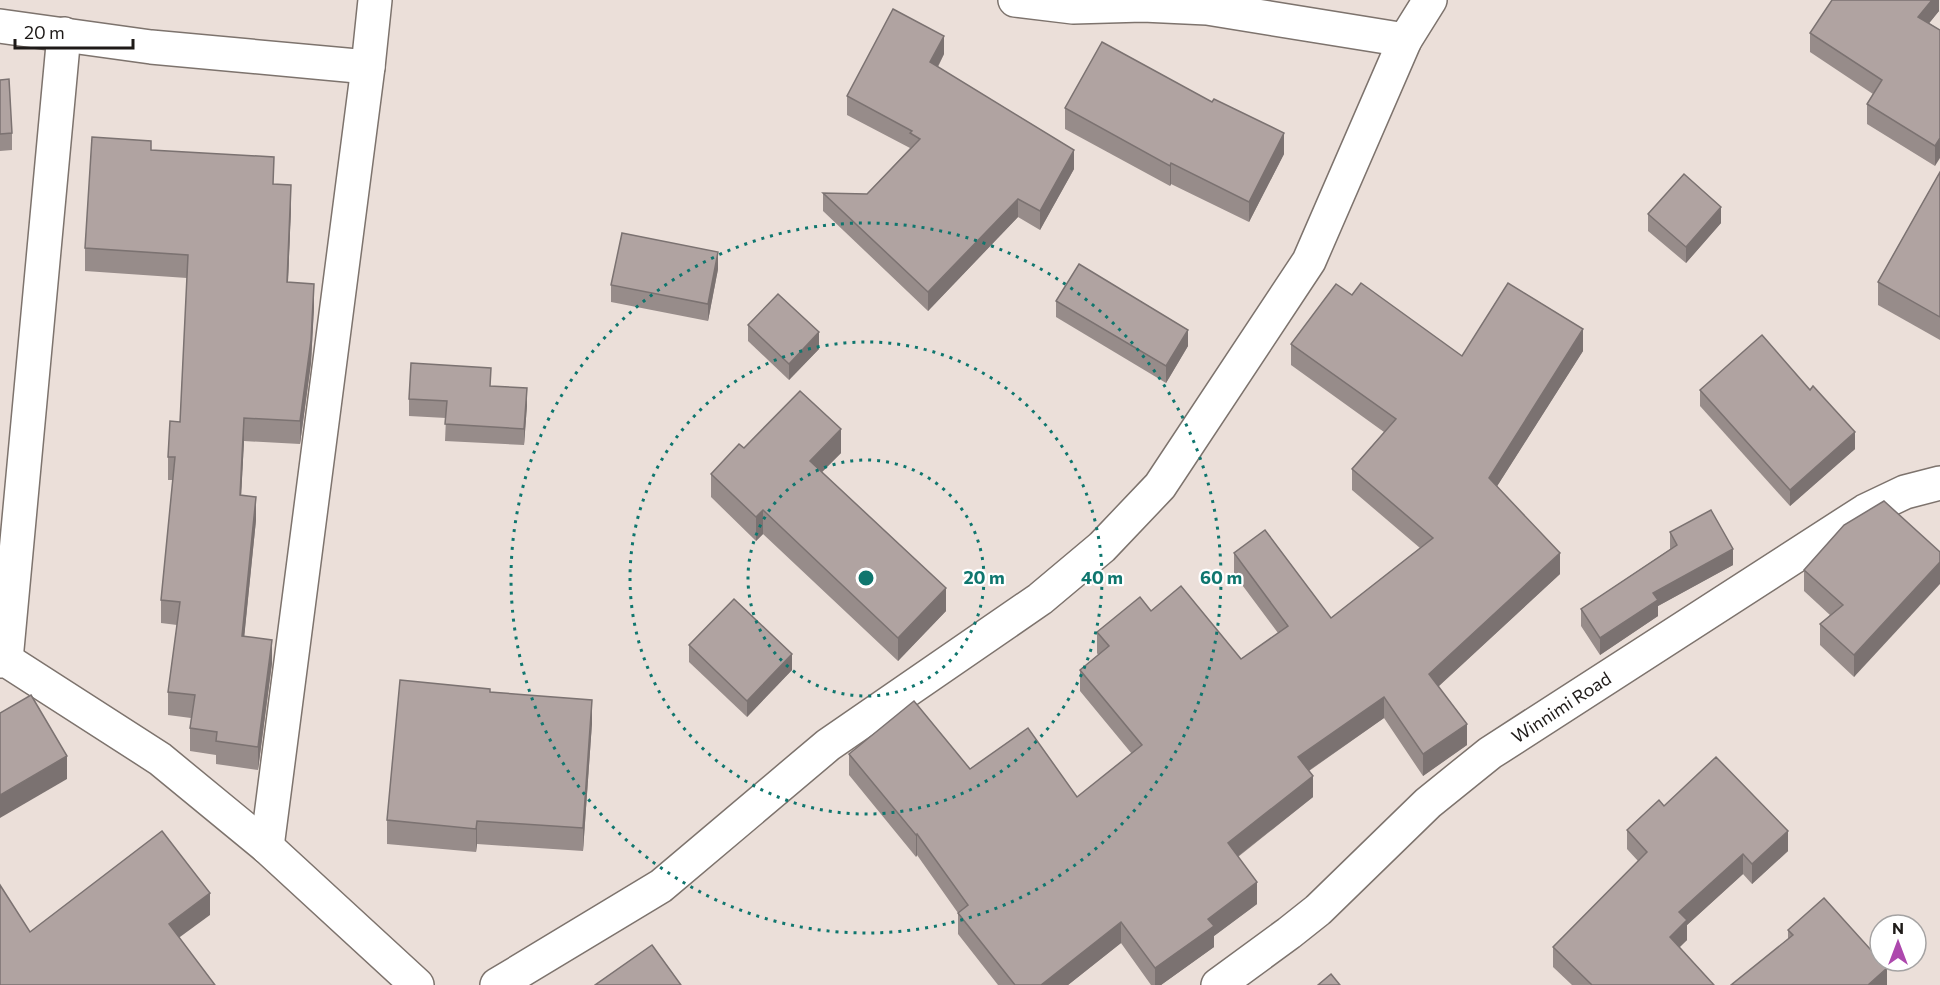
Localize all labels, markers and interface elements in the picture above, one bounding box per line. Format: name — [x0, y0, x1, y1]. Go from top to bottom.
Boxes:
scale bar — [15, 12, 134, 50]
text: 20 m — [24, 21, 65, 43]
text: 20 m — [963, 566, 1005, 588]
text: 40 m — [1081, 566, 1123, 588]
text: 60 m — [1200, 566, 1242, 588]
centre of rings — [856, 568, 876, 588]
street label: Winnimi Road — [1507, 667, 1615, 747]
north arrow — [1868, 913, 1928, 973]
text: N — [1892, 918, 1904, 937]

